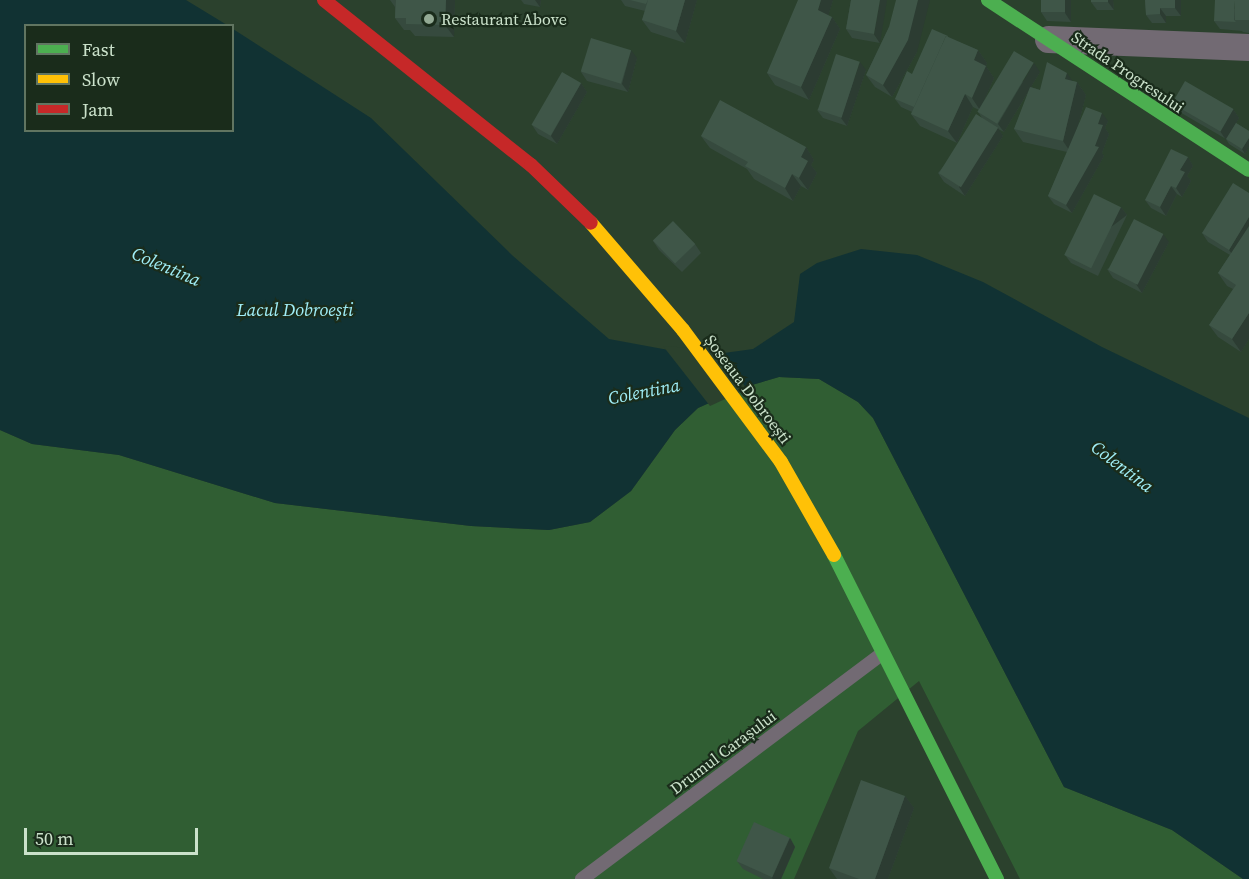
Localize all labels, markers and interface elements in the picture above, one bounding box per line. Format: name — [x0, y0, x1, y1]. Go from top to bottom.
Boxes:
place label: Restaurant Above — [441, 9, 567, 29]
marker: Restaurant Above — [422, 12, 436, 26]
legend — [24, 24, 234, 132]
street label: Strada Progresului — [1068, 27, 1188, 117]
text: Fast — [82, 37, 115, 62]
text: Slow — [82, 67, 120, 92]
text: Jam — [82, 97, 114, 122]
water label: Colentina — [128, 243, 204, 291]
water label: Lacul Dobroești — [237, 299, 353, 321]
street label: Șoseaua Dobroești — [701, 331, 795, 447]
water label: Colentina — [606, 374, 682, 410]
water label: Colentina — [1087, 437, 1157, 497]
street label: Drumul Carașului — [666, 706, 780, 798]
scale bar — [27, 816, 201, 854]
text: 50 m — [35, 826, 73, 851]

